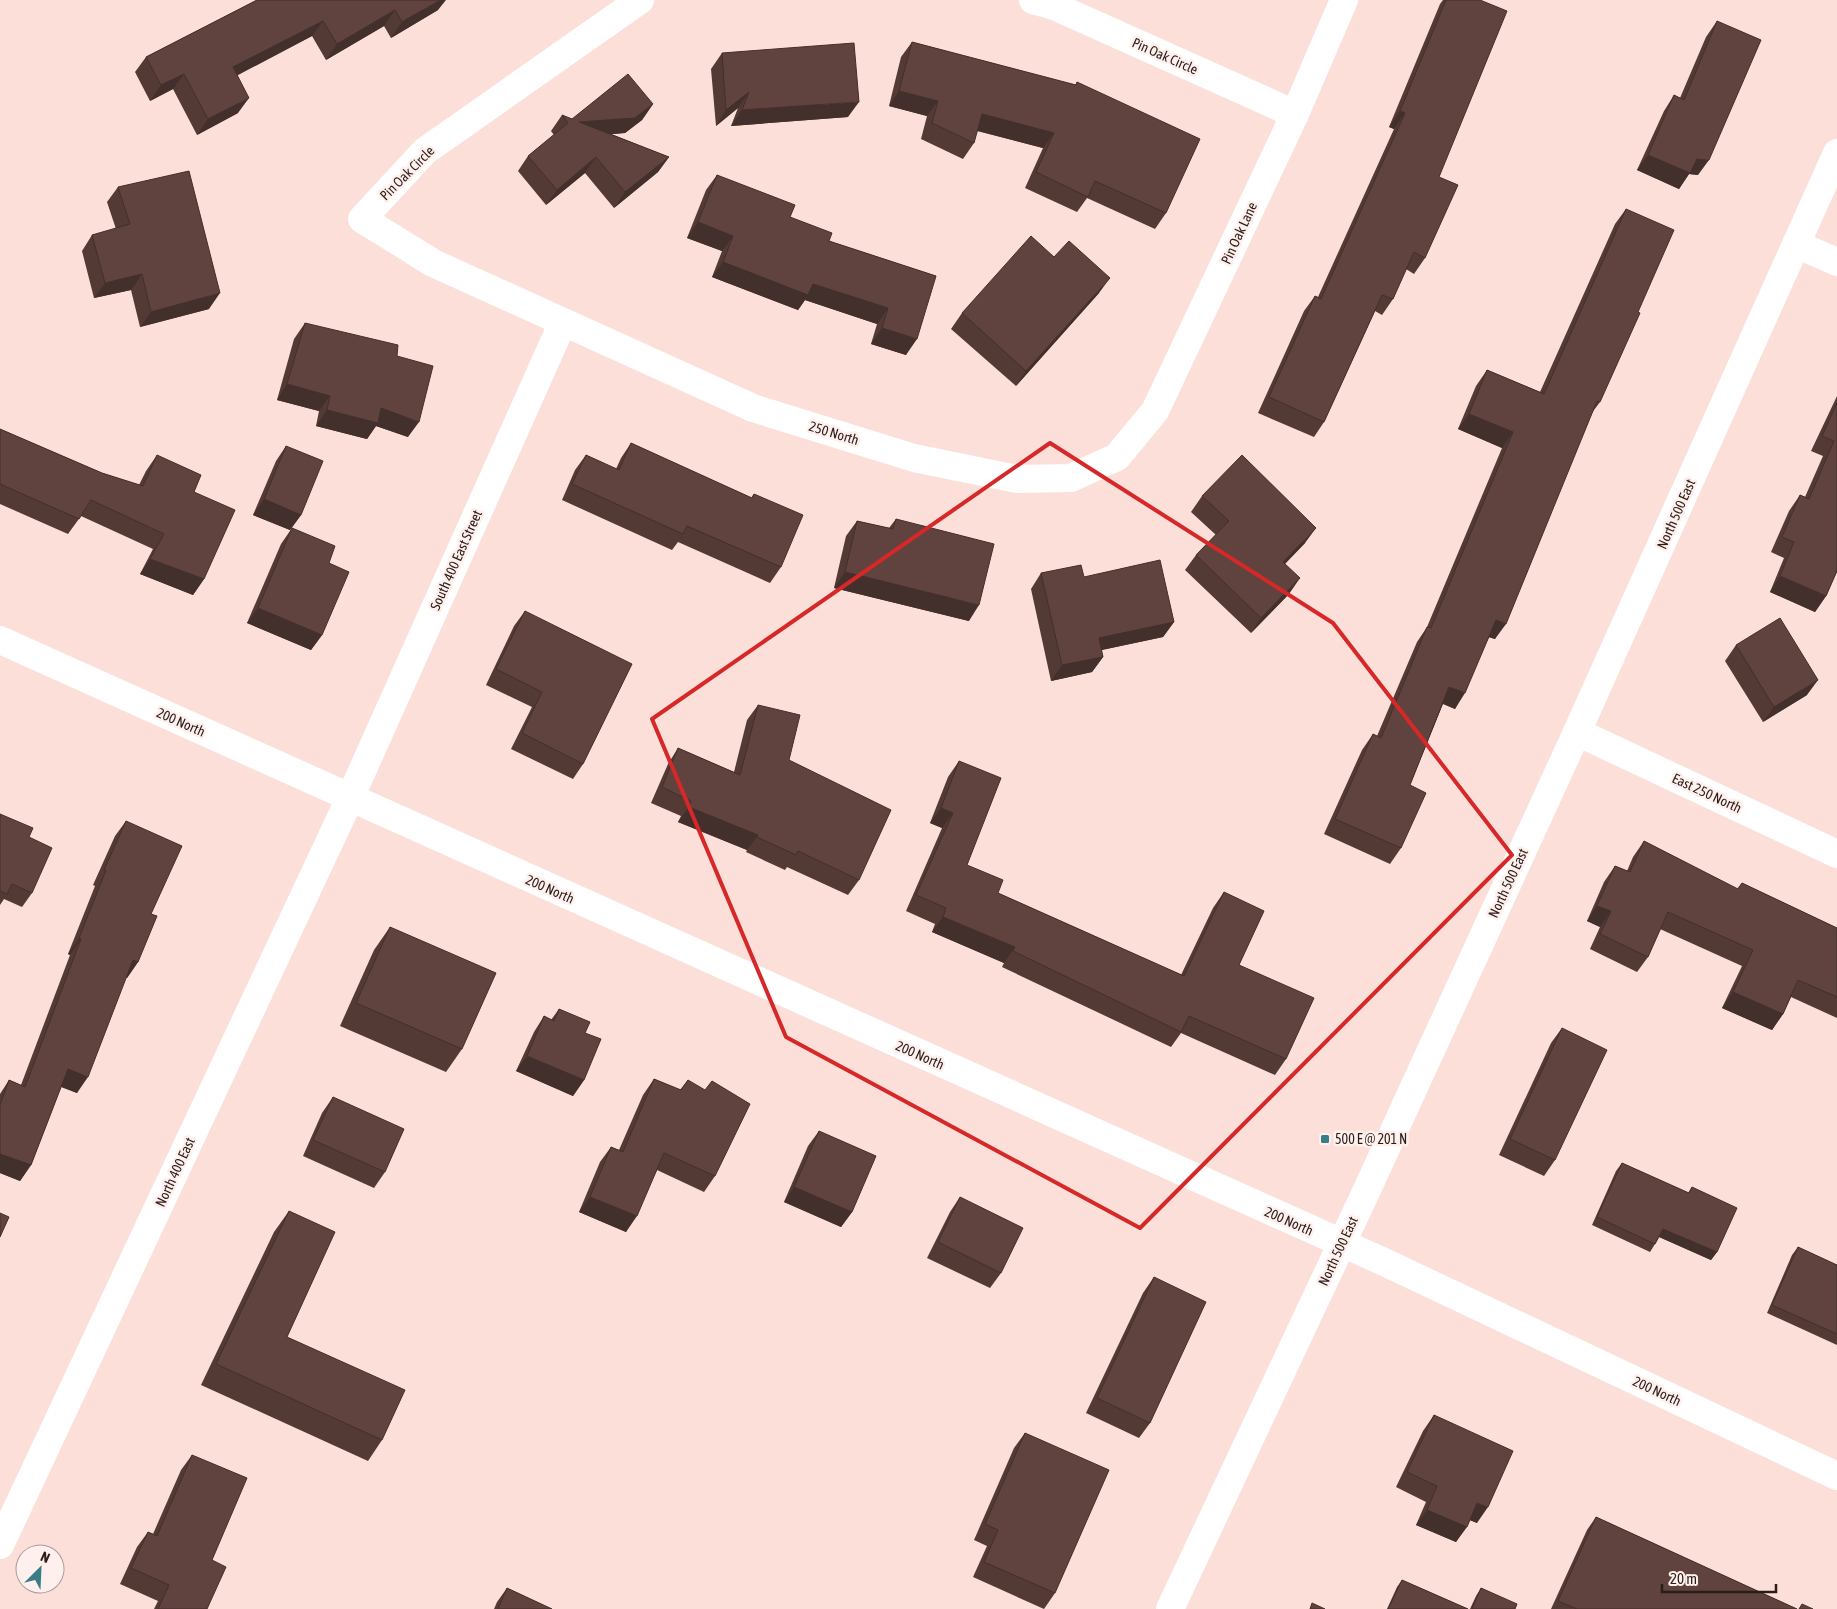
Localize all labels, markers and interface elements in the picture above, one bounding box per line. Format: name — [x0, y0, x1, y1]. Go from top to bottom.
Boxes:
street label: Pin Oak Circle — [1130, 34, 1200, 78]
street label: Pin Oak Circle — [377, 143, 437, 203]
street label: Pin Oak Lane — [1218, 200, 1260, 266]
street label: 250 North — [807, 418, 861, 448]
street label: North 500 East — [1654, 477, 1698, 551]
street label: South 400 East Street — [427, 508, 485, 612]
street label: 200 North — [154, 704, 208, 740]
street label: East 250 North — [1670, 770, 1744, 816]
street label: North 500 East — [1485, 846, 1531, 920]
street label: 200 North — [523, 871, 577, 907]
street label: 200 North — [893, 1037, 947, 1073]
place label: 500 E @ 201 N — [1335, 1131, 1407, 1147]
marker: 500 E @ 201 N — [1319, 1133, 1331, 1145]
street label: North 400 East — [152, 1135, 198, 1209]
street label: 200 North — [1262, 1203, 1316, 1239]
street label: North 500 East — [1315, 1214, 1361, 1288]
street label: 200 North — [1630, 1373, 1684, 1409]
north arrow — [15, 1544, 65, 1594]
text: N — [38, 1548, 52, 1566]
scale bar — [1662, 1562, 1776, 1594]
text: 20 m — [1670, 1570, 1697, 1587]

